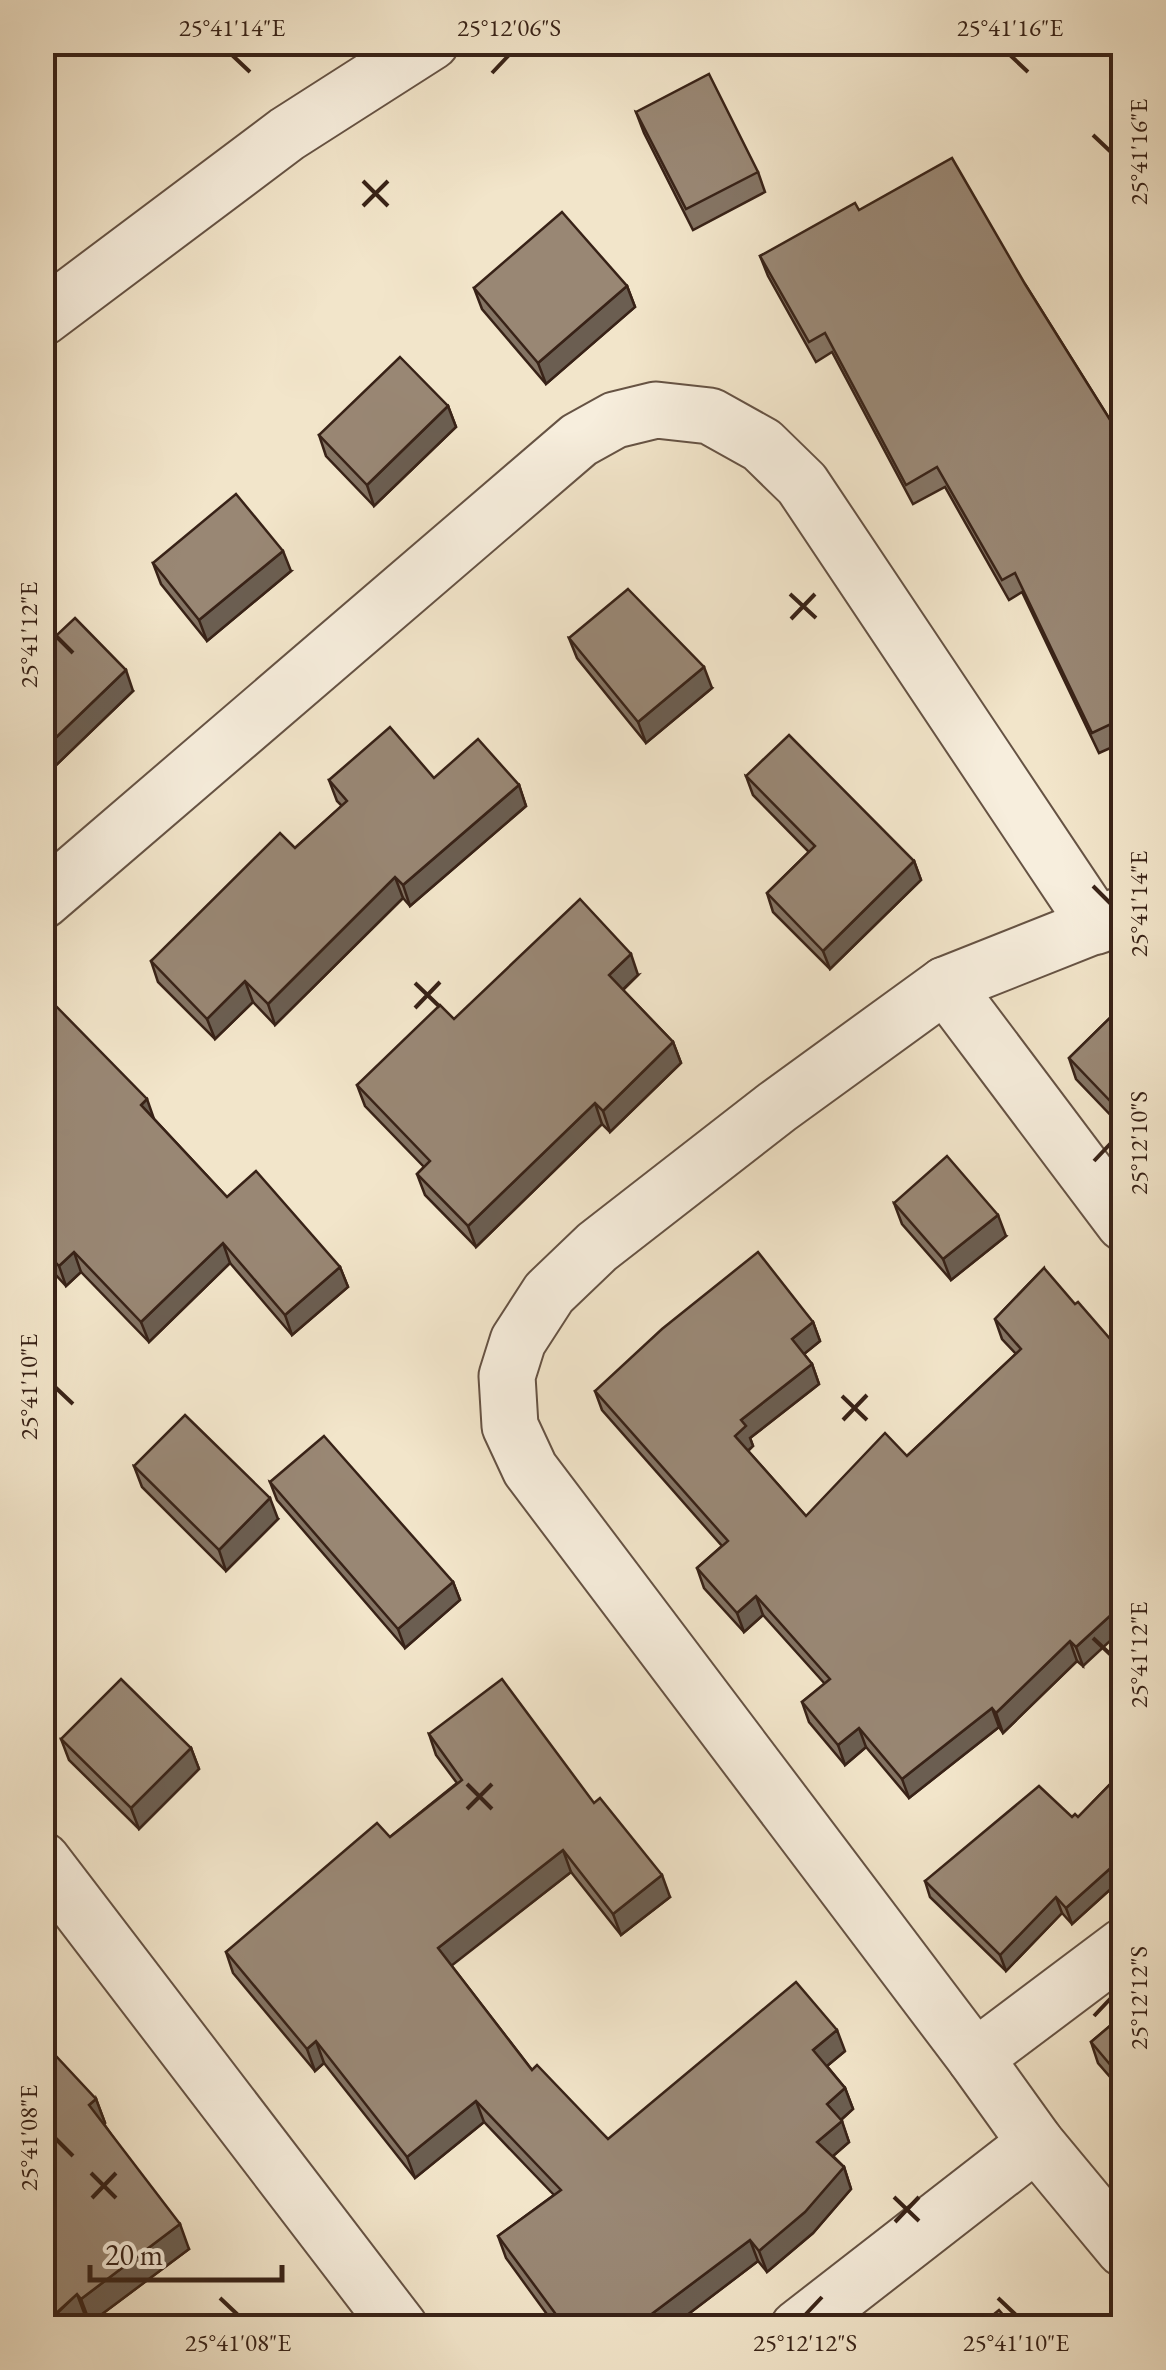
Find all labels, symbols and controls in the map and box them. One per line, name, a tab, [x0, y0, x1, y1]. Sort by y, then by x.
text: 25°41'14"E	[179, 11, 285, 43]
text: 25°12'06"S	[457, 11, 561, 43]
text: 25°41'16"E	[957, 11, 1063, 43]
text: 25°41'16"E	[1122, 99, 1154, 205]
text: 25°41'12"E	[12, 582, 44, 688]
text: 25°41'14"E	[1122, 851, 1154, 957]
text: 25°12'10"S	[1122, 1091, 1154, 1195]
text: 25°41'10"E	[12, 1334, 44, 1440]
text: 25°41'12"E	[1122, 1602, 1154, 1708]
text: 25°12'12"S	[1122, 1946, 1154, 2050]
text: 25°41'08"E	[12, 2085, 44, 2191]
scale bar	[90, 2220, 282, 2282]
text: 20 m	[105, 2235, 163, 2274]
text: 25°41'08"E	[185, 2326, 291, 2358]
text: 25°12'12"S	[753, 2326, 857, 2358]
text: 25°41'10"E	[963, 2326, 1069, 2358]

